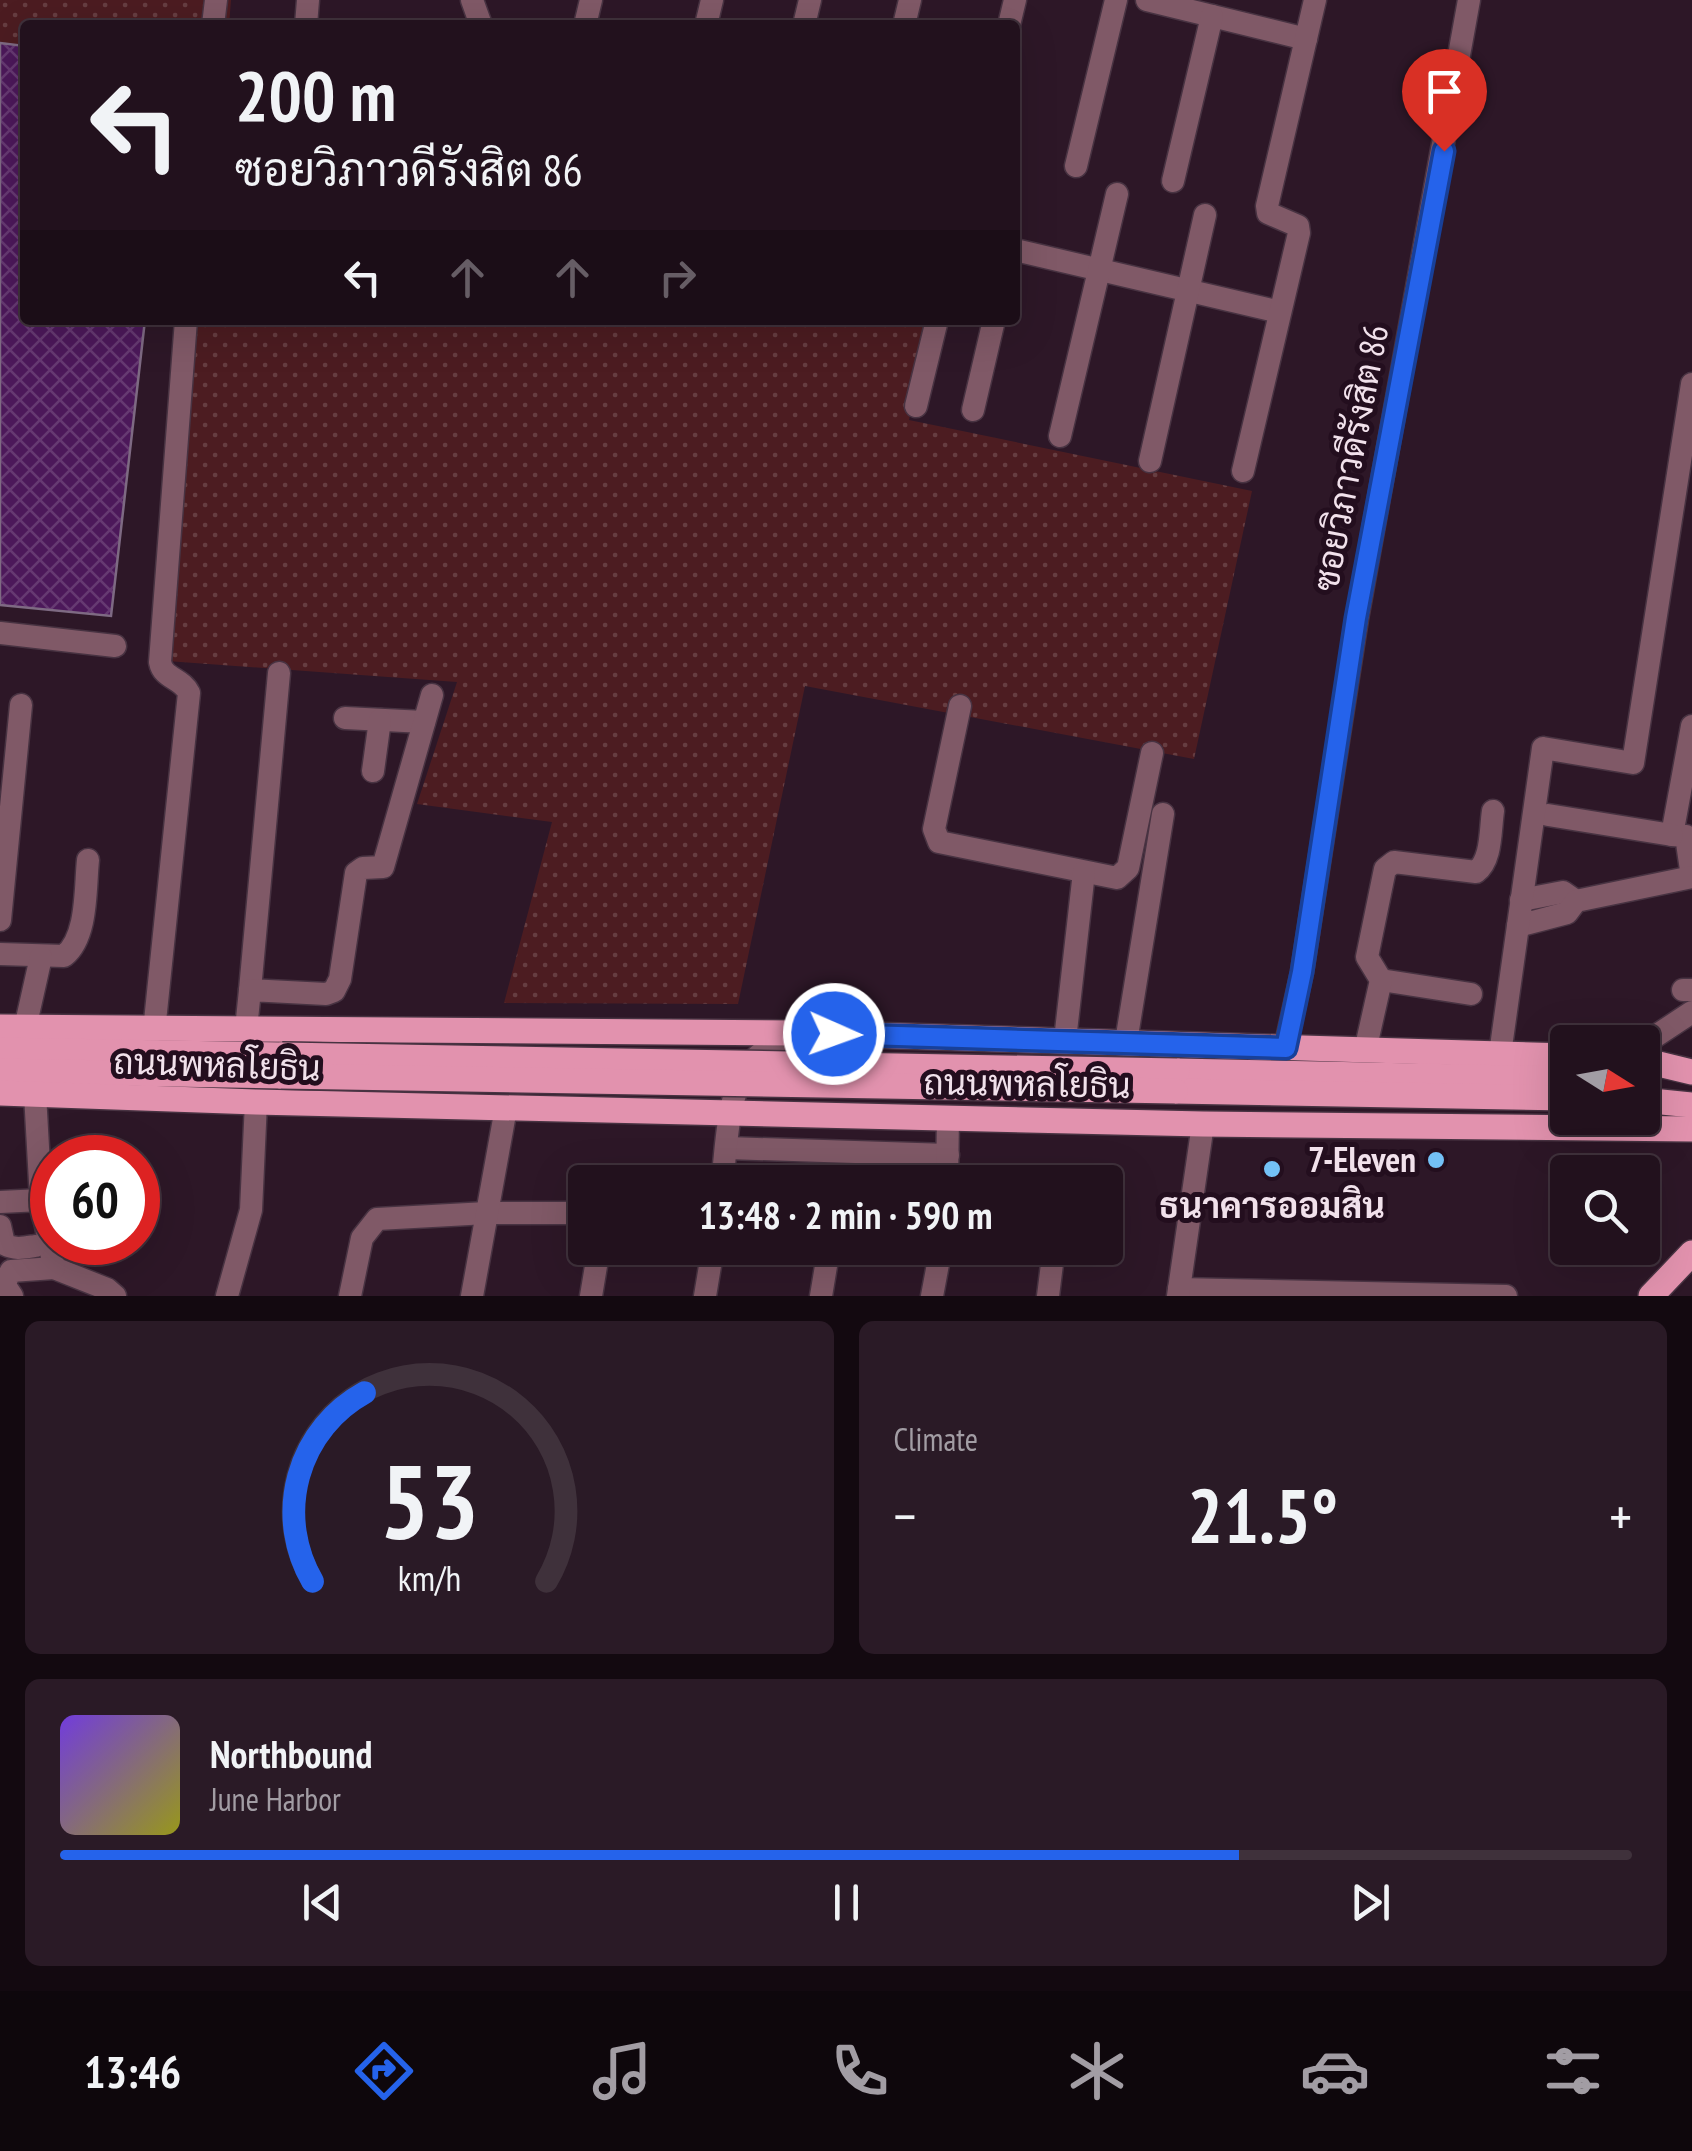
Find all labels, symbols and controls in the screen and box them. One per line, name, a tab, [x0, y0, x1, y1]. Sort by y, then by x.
pin	[1402, 49, 1487, 152]
text: 200 m	[235, 50, 396, 140]
icon: left	[70, 60, 200, 190]
icon: arrive	[1417, 64, 1472, 119]
text: ซอยวิภาวดีรังสิต 86	[235, 140, 583, 198]
icon: left	[335, 250, 390, 305]
icon: ahead	[440, 250, 495, 305]
icon: ahead	[545, 250, 600, 305]
icon: right	[650, 250, 705, 305]
street label: ซอยวิภาวดีรังสิต 86	[1302, 321, 1398, 595]
position arrow	[782, 982, 886, 1086]
north arrow	[1550, 1025, 1660, 1135]
map controls	[1550, 1025, 1660, 1265]
street label: ถนนพหลโยธิน	[113, 1037, 321, 1091]
street label: ถนนพหลโยธิน	[923, 1058, 1131, 1108]
speed limit sign: 60	[30, 1135, 160, 1265]
place label: 7-Eleven	[1308, 1136, 1416, 1182]
marker: 7-Eleven	[1425, 1149, 1447, 1171]
button: search	[1550, 1155, 1660, 1265]
marker: ธนาคารออมสิน	[1261, 1158, 1283, 1180]
place label: ธนาคารออมสิน	[1159, 1182, 1385, 1228]
text: 13:48 · 2 min · 590 m	[699, 1190, 992, 1239]
text: Climate	[894, 1418, 978, 1460]
text: 53	[380, 1433, 479, 1568]
text: 21.5°	[1187, 1467, 1338, 1564]
text: −	[894, 1480, 916, 1551]
text: +	[1609, 1480, 1632, 1551]
text: km/h	[398, 1555, 461, 1601]
text: Northbound	[210, 1729, 372, 1778]
text: June Harbor	[210, 1778, 341, 1820]
icon: previous	[295, 1875, 350, 1930]
icon: pause	[819, 1875, 874, 1930]
icon: next	[1343, 1875, 1398, 1930]
icon: directions	[349, 2036, 419, 2106]
icon: music	[587, 2036, 657, 2106]
icon: phone	[825, 2036, 895, 2106]
icon: climate	[1062, 2036, 1132, 2106]
icon: car	[1300, 2036, 1370, 2106]
icon: filters	[1538, 2036, 1608, 2106]
text: 13:46	[84, 2042, 181, 2100]

